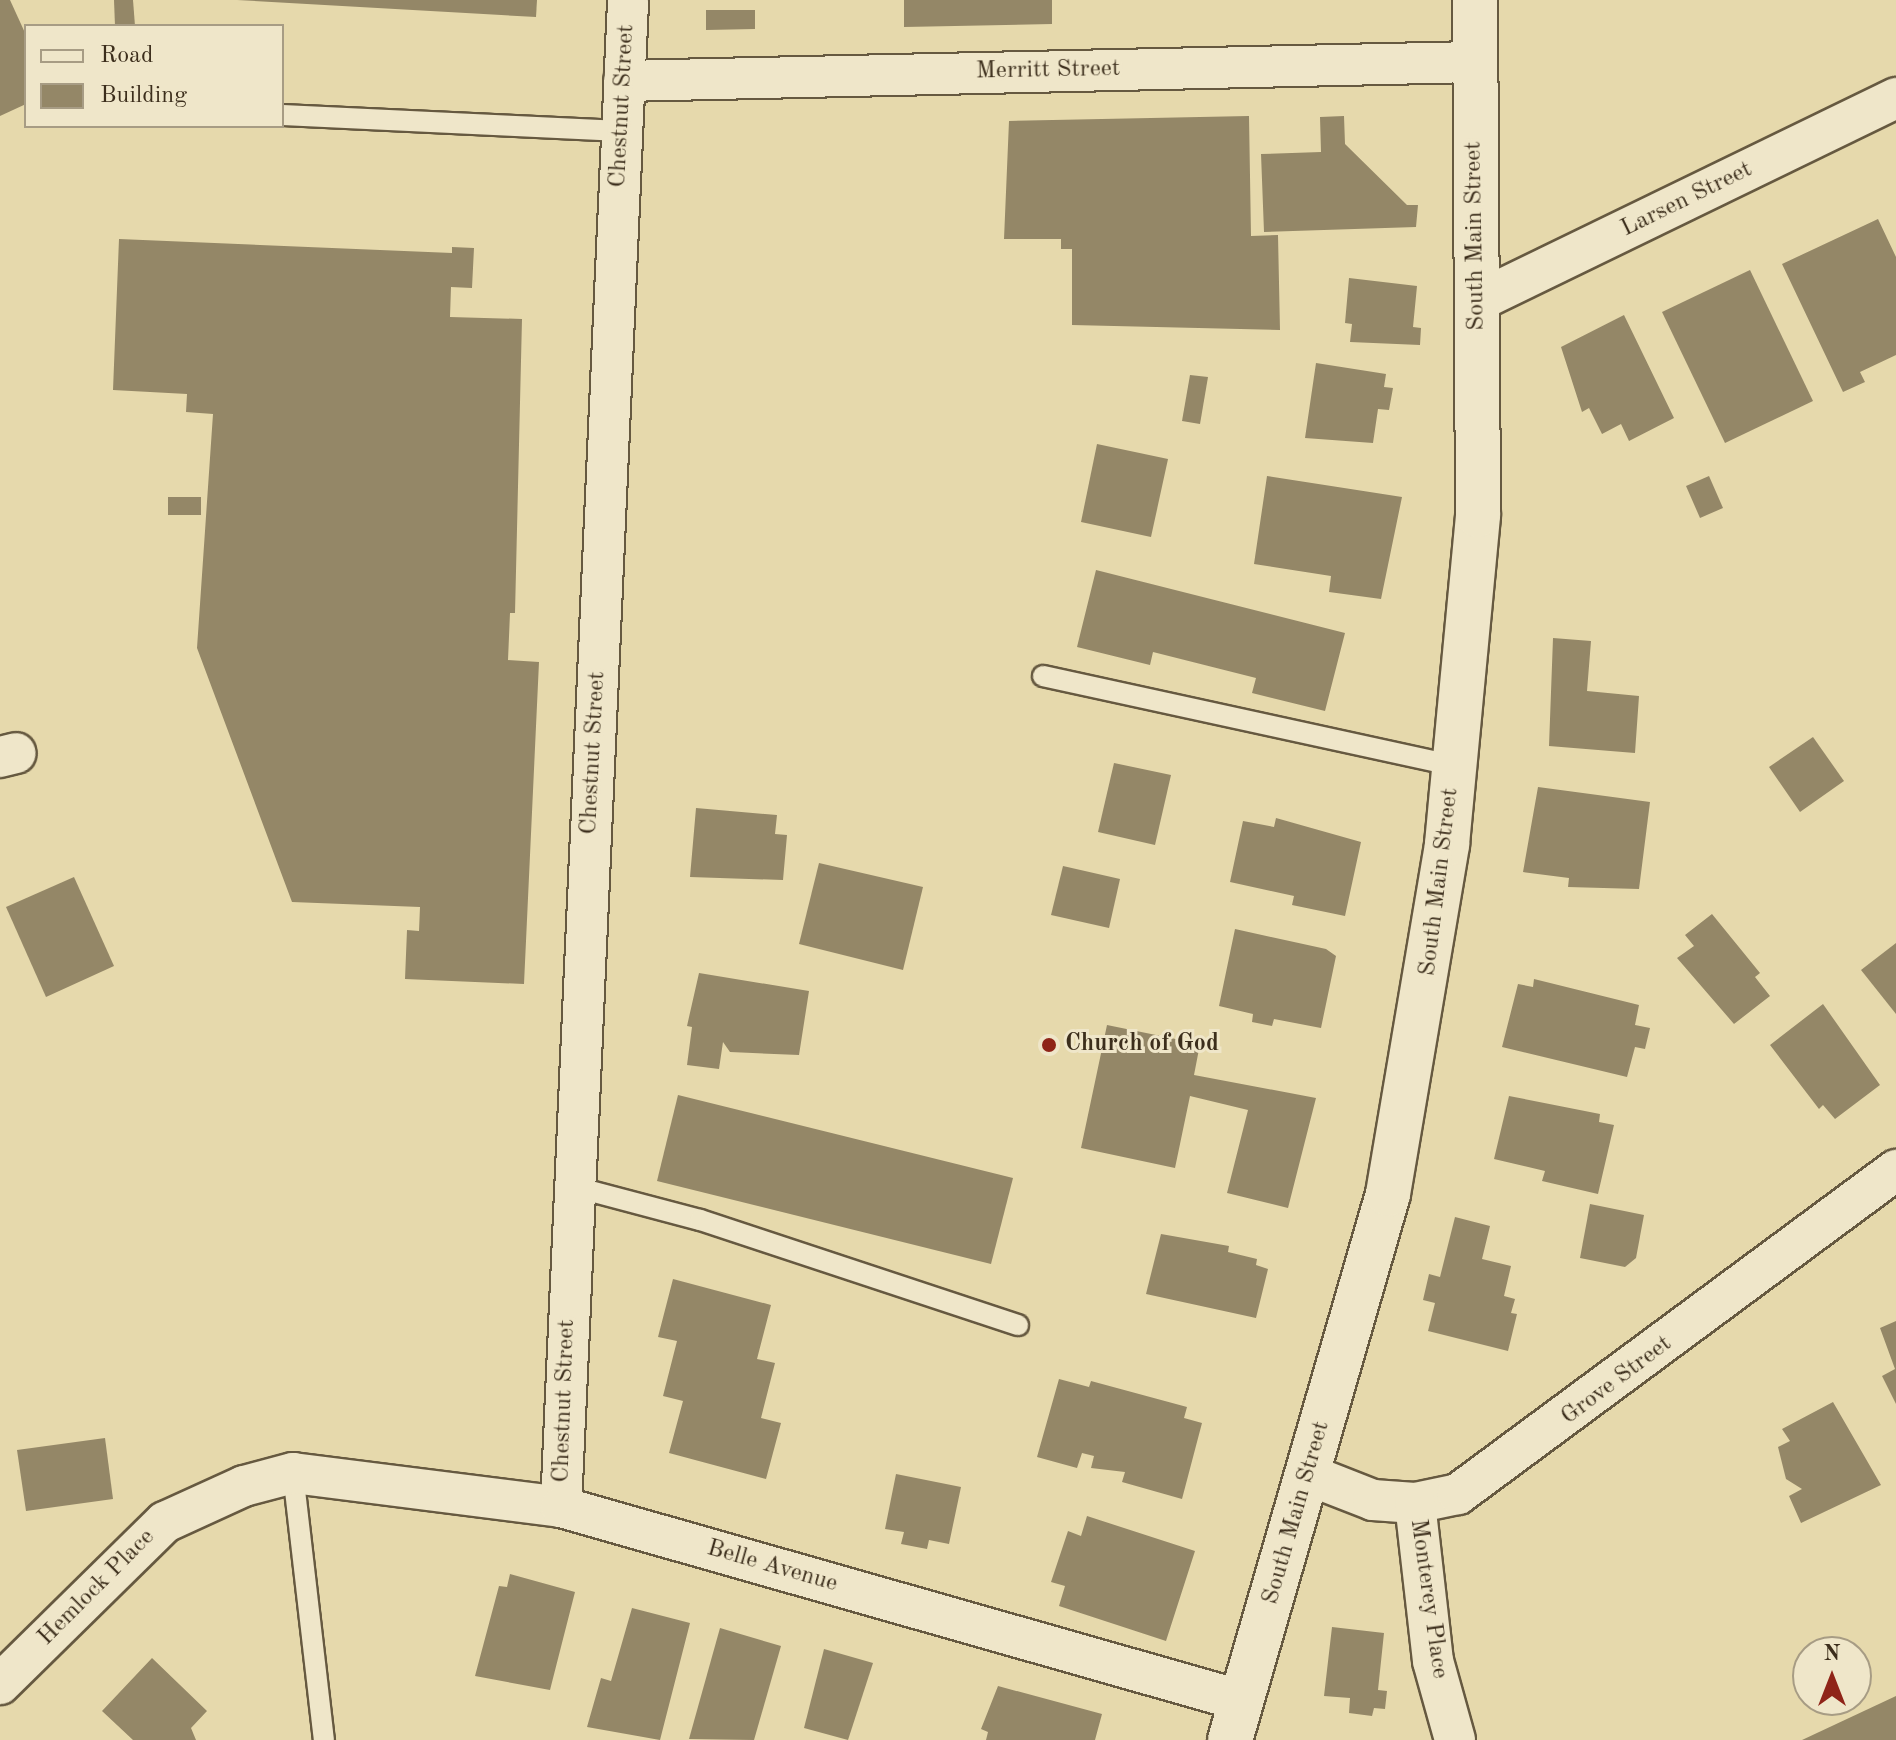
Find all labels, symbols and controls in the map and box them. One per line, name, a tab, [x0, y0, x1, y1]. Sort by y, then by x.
legend	[24, 24, 284, 128]
street label: Chestnut Street	[604, 24, 642, 188]
text: Road	[100, 44, 153, 68]
street label: Merritt Street	[976, 55, 1120, 87]
text: Building	[100, 84, 187, 108]
street label: South Main Street	[1460, 141, 1492, 331]
street label: Larsen Street	[1617, 156, 1757, 244]
street label: Chestnut Street	[575, 671, 613, 835]
street label: South Main Street	[1414, 786, 1466, 978]
place label: Church of God	[1065, 1031, 1219, 1059]
marker: Church of God	[1040, 1036, 1058, 1054]
street label: Chestnut Street	[548, 1319, 582, 1483]
street label: Grove Street	[1556, 1330, 1678, 1432]
street label: South Main Street	[1257, 1418, 1337, 1608]
street label: Monterey Place	[1403, 1517, 1453, 1681]
street label: Hemlock Place	[33, 1524, 161, 1652]
street label: Belle Avenue	[703, 1535, 841, 1599]
north arrow	[1792, 1636, 1872, 1716]
text: N	[1824, 1643, 1840, 1665]

